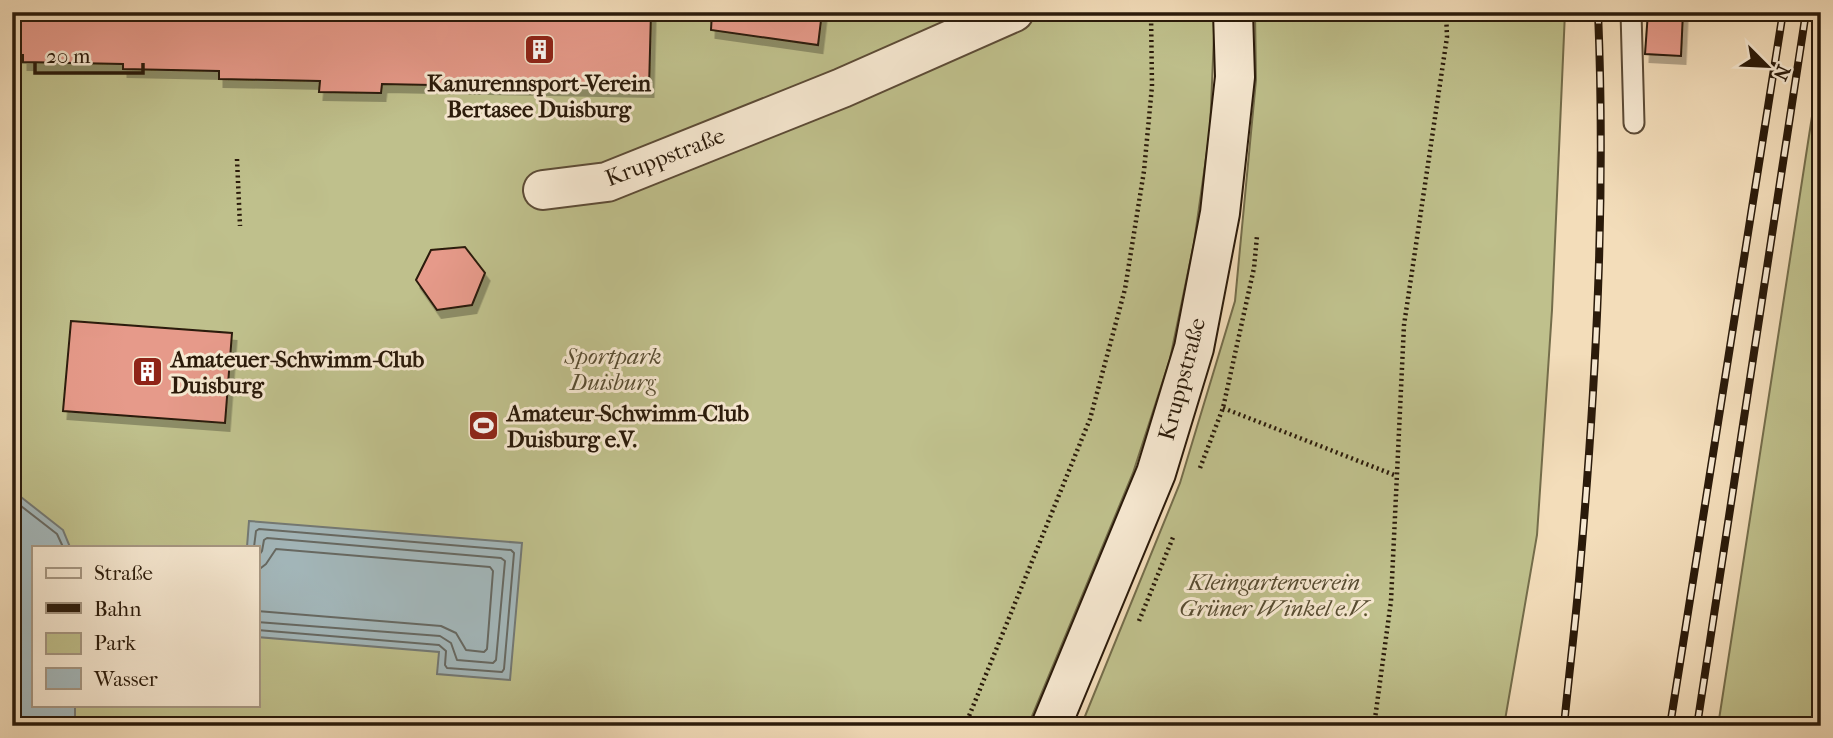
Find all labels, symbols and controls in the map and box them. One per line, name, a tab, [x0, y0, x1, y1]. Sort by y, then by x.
scale bar	[35, 32, 144, 76]
building icon: Kanurennsport-Verein Bertasee Duisburg	[522, 32, 556, 66]
north arrow	[1731, 32, 1801, 102]
text: 20 m	[46, 44, 91, 68]
text: N	[1768, 61, 1795, 84]
place label: Kanurennsport-Verein Bertasee Duisburg	[427, 70, 652, 123]
street label: Kruppstraße	[601, 122, 729, 192]
street label: Kruppstraße	[1153, 315, 1211, 443]
park label: Sportpark Duisburg	[563, 343, 662, 396]
place label: Amateuer-Schwimm-Club Duisburg	[169, 346, 424, 399]
building icon: Amateuer-Schwimm-Club Duisburg	[131, 355, 165, 389]
place label: Amateur-Schwimm-Club Duisburg e.V.	[505, 400, 749, 453]
sports icon: Amateur-Schwimm-Club Duisburg e.V.	[467, 409, 501, 443]
legend	[32, 546, 259, 706]
text: Straße	[94, 561, 153, 585]
park label: Kleingartenverein Grüner Winkel e.V.	[1179, 569, 1372, 622]
text: Bahn	[94, 597, 141, 621]
text: Park	[94, 631, 136, 655]
text: Wasser	[93, 667, 158, 691]

